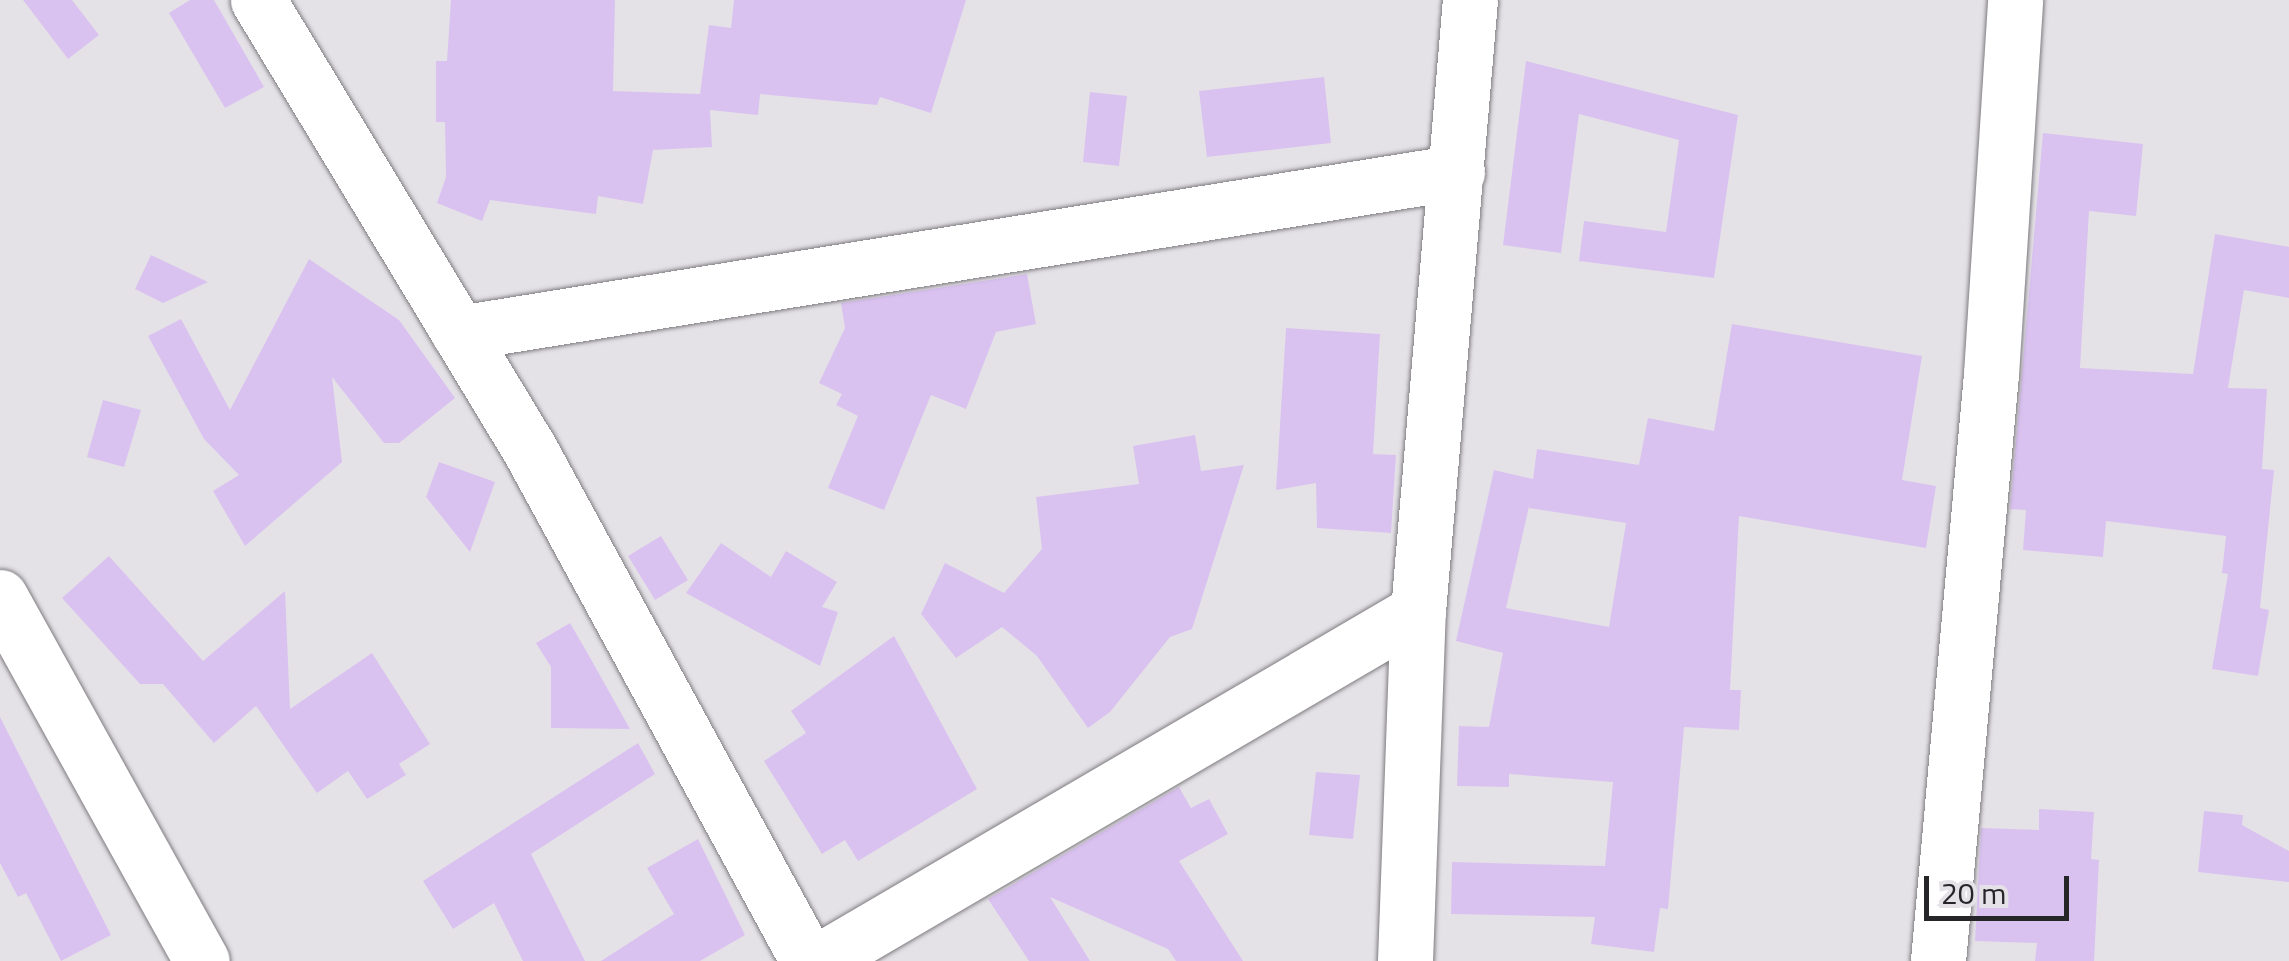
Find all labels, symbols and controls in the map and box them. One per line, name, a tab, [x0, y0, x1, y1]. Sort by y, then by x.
scale bar	[1929, 856, 2074, 918]
text: 20 m	[1941, 870, 2006, 916]

